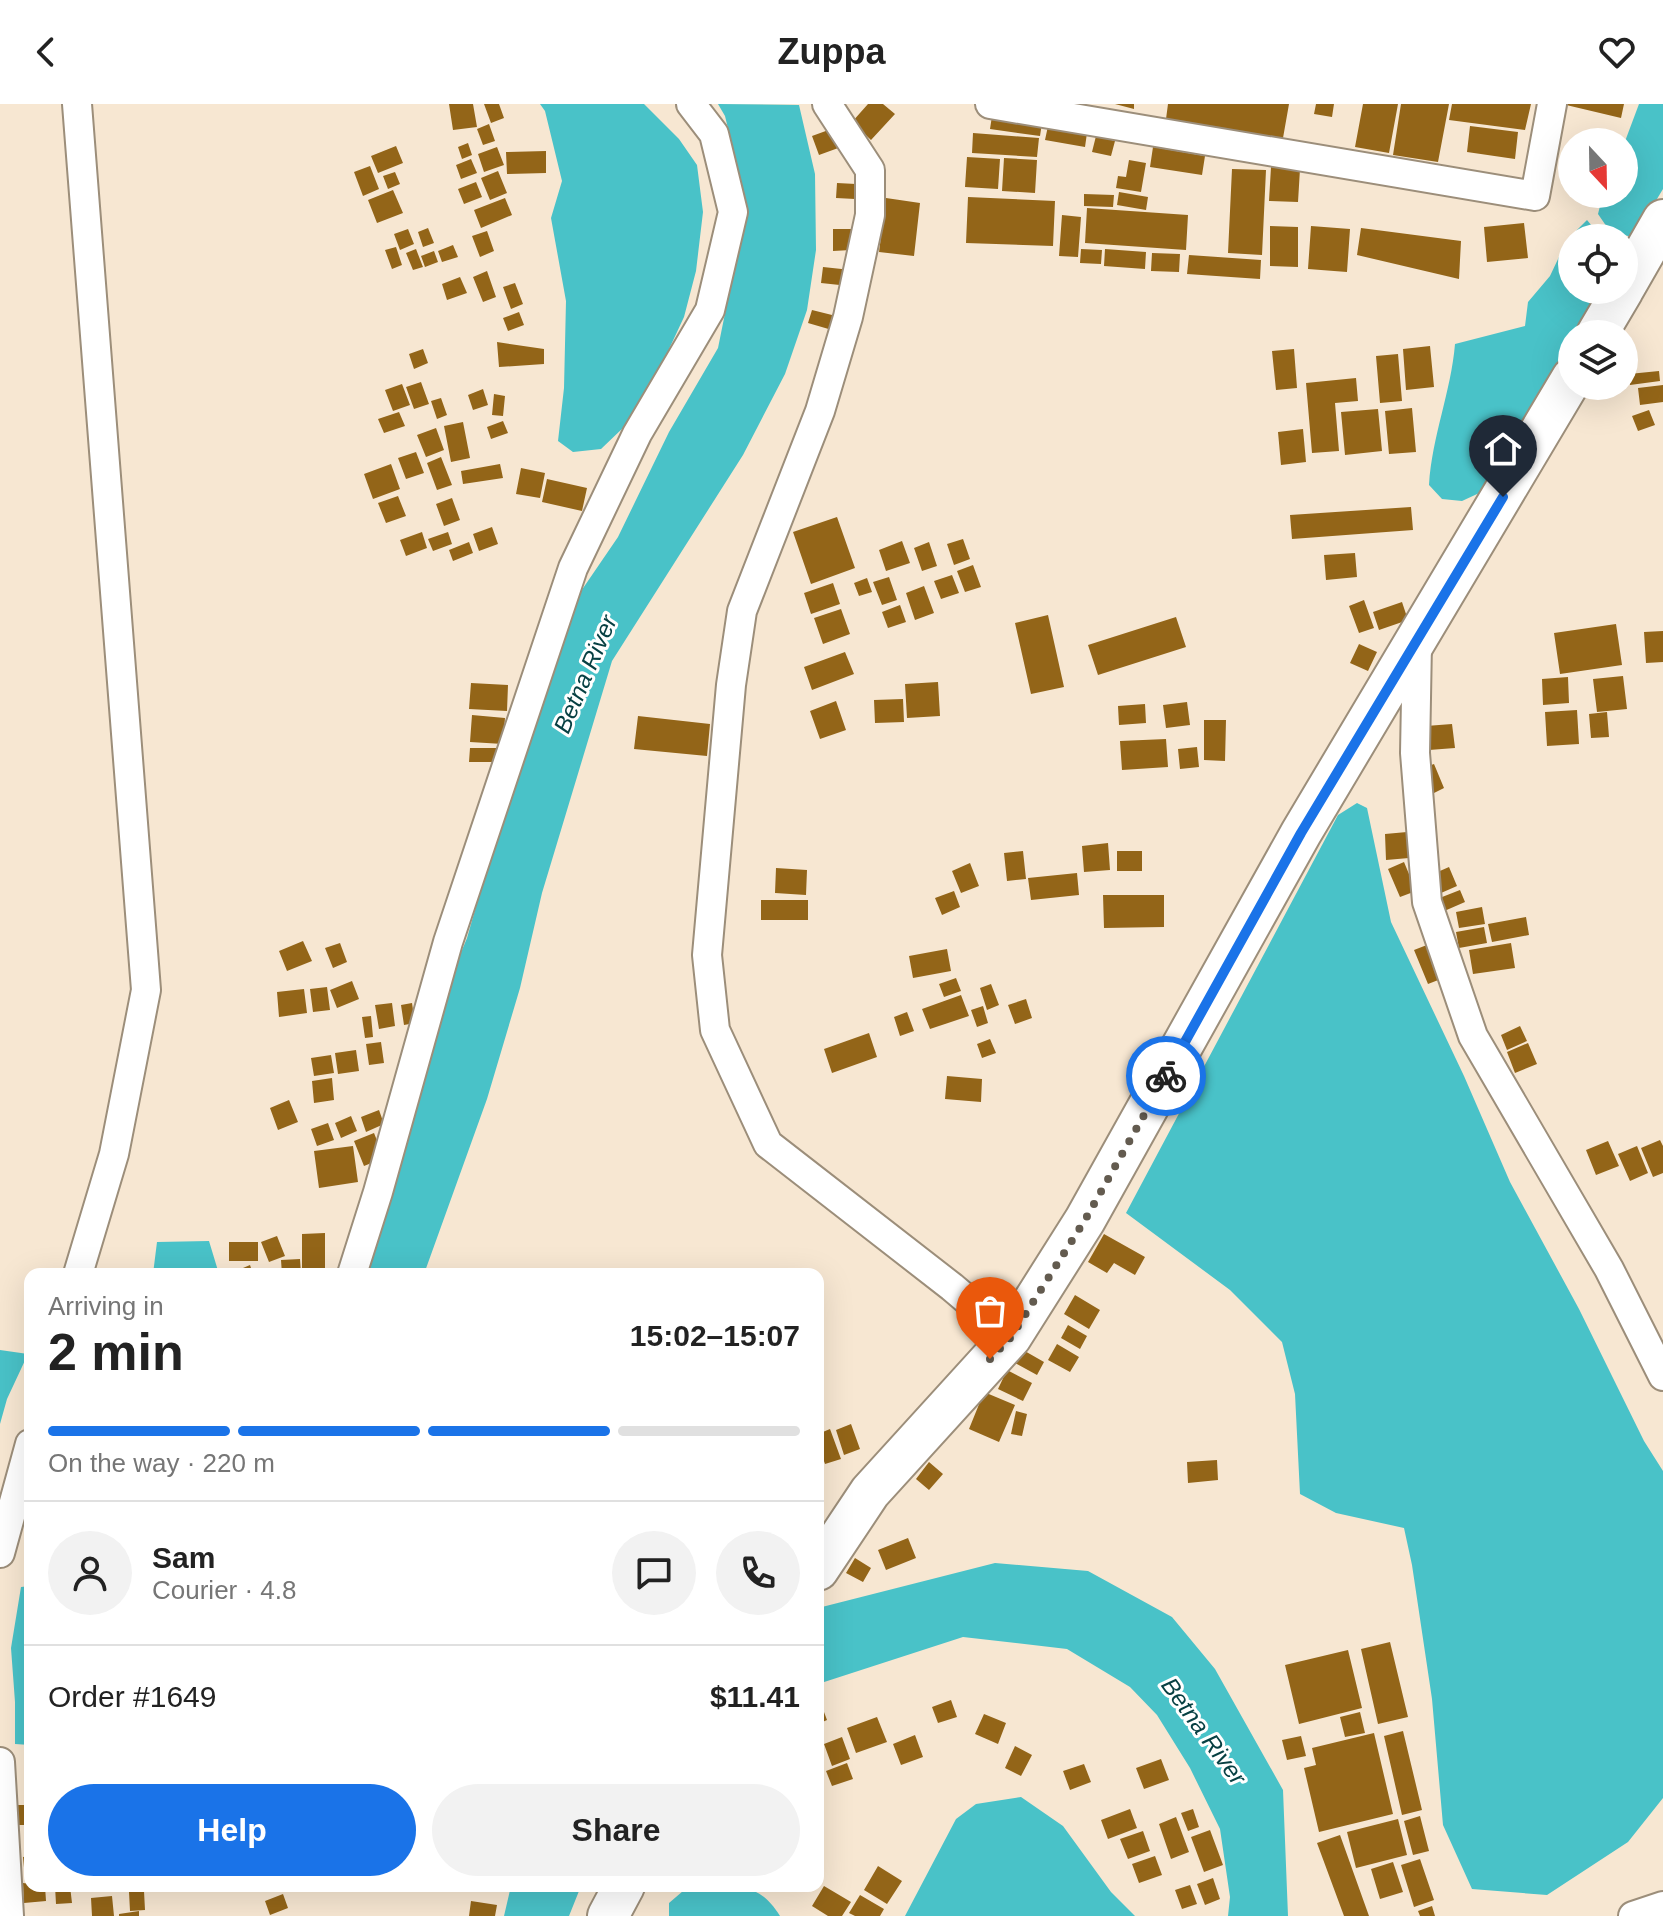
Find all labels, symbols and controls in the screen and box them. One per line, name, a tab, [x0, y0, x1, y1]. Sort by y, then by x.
icon: back	[24, 30, 68, 74]
icon: heart	[1595, 30, 1639, 74]
text: Zuppa	[778, 31, 885, 72]
north arrow	[1558, 128, 1638, 208]
map controls	[1558, 128, 1638, 400]
button: locate	[1558, 224, 1638, 304]
button: layers	[1558, 320, 1638, 400]
pin	[1469, 415, 1537, 497]
icon: home	[1481, 427, 1525, 471]
water label: Betna River	[548, 610, 622, 737]
courier	[1126, 1036, 1206, 1116]
icon: bike	[1144, 1054, 1188, 1098]
pin	[956, 1277, 1024, 1359]
icon: bag	[968, 1289, 1012, 1333]
text: Arriving in	[48, 1291, 164, 1321]
text: 15:02–15:07	[630, 1319, 800, 1352]
text: 2 min	[48, 1323, 184, 1381]
text: On the way · 220 m	[48, 1448, 275, 1478]
button: person	[48, 1531, 132, 1615]
button: chat	[612, 1531, 696, 1615]
button: phone	[716, 1531, 800, 1615]
text: Sam	[152, 1541, 215, 1574]
text: Courier · 4.8	[152, 1575, 297, 1605]
water label: Betna River	[1156, 1672, 1252, 1790]
text: Order #1649	[48, 1680, 216, 1713]
text: $11.41	[710, 1680, 800, 1713]
button: Help	[48, 1784, 416, 1876]
button: Share	[432, 1784, 800, 1876]

